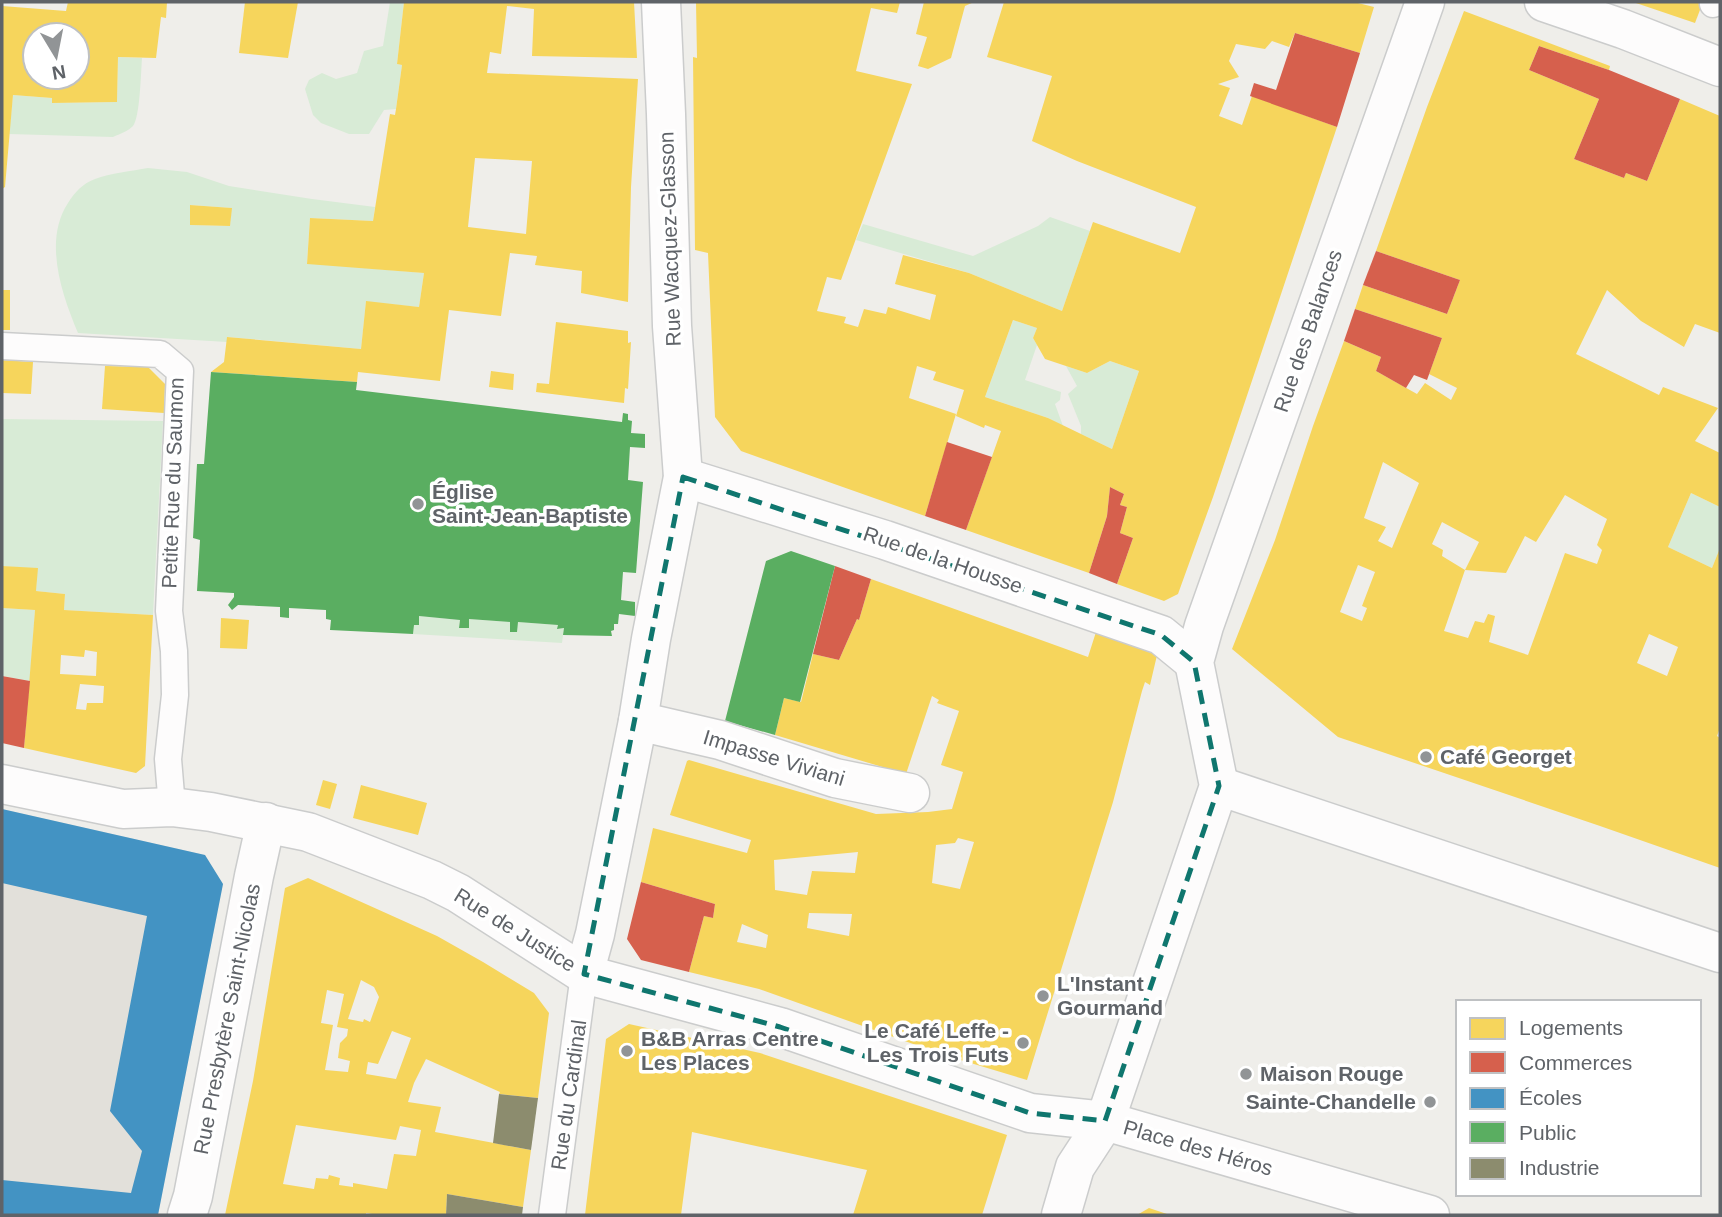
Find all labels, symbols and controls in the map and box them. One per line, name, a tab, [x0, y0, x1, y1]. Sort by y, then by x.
north arrow	[21, 21, 91, 91]
text: N	[50, 61, 67, 84]
street label: Rue Wacquez-Glasson	[654, 131, 685, 347]
street label: Rue des Balances	[1269, 247, 1346, 415]
street label: Petite Rue du Saumon	[157, 377, 188, 589]
place label: Église Saint-Jean-Baptiste	[432, 480, 628, 527]
marker: Église Saint-Jean-Baptiste	[410, 496, 426, 512]
street label: Rue de la Housse	[860, 521, 1026, 598]
street label: Impasse Viviani	[701, 725, 848, 790]
place label: Café Georget	[1440, 745, 1572, 768]
marker: Café Georget	[1418, 749, 1434, 765]
street label: Rue Presbytère Saint-Nicolas	[189, 882, 264, 1156]
street label: Rue de Justice	[450, 883, 580, 976]
place label: L'Instant Gourmand	[1057, 972, 1163, 1019]
marker: L'Instant Gourmand	[1035, 988, 1051, 1004]
legend	[1456, 1000, 1701, 1196]
text: Logements	[1519, 1016, 1623, 1039]
street label: Rue du Cardinal	[547, 1018, 590, 1172]
place label: Le Café Leffe - Les Trois Futs	[864, 1019, 1009, 1066]
place label: B&B Arras Centre Les Places	[641, 1027, 819, 1074]
marker: Le Café Leffe - Les Trois Futs	[1015, 1035, 1031, 1051]
marker: B&B Arras Centre Les Places	[619, 1043, 635, 1059]
text: Commerces	[1519, 1051, 1632, 1074]
place label: Maison Rouge	[1260, 1062, 1404, 1085]
marker: Maison Rouge	[1238, 1066, 1254, 1082]
text: Écoles	[1519, 1086, 1582, 1109]
place label: Sainte-Chandelle	[1246, 1090, 1416, 1113]
marker: Sainte-Chandelle	[1422, 1094, 1438, 1110]
street label: Place des Héros	[1121, 1115, 1275, 1180]
text: Public	[1519, 1121, 1576, 1144]
text: Industrie	[1519, 1156, 1600, 1179]

